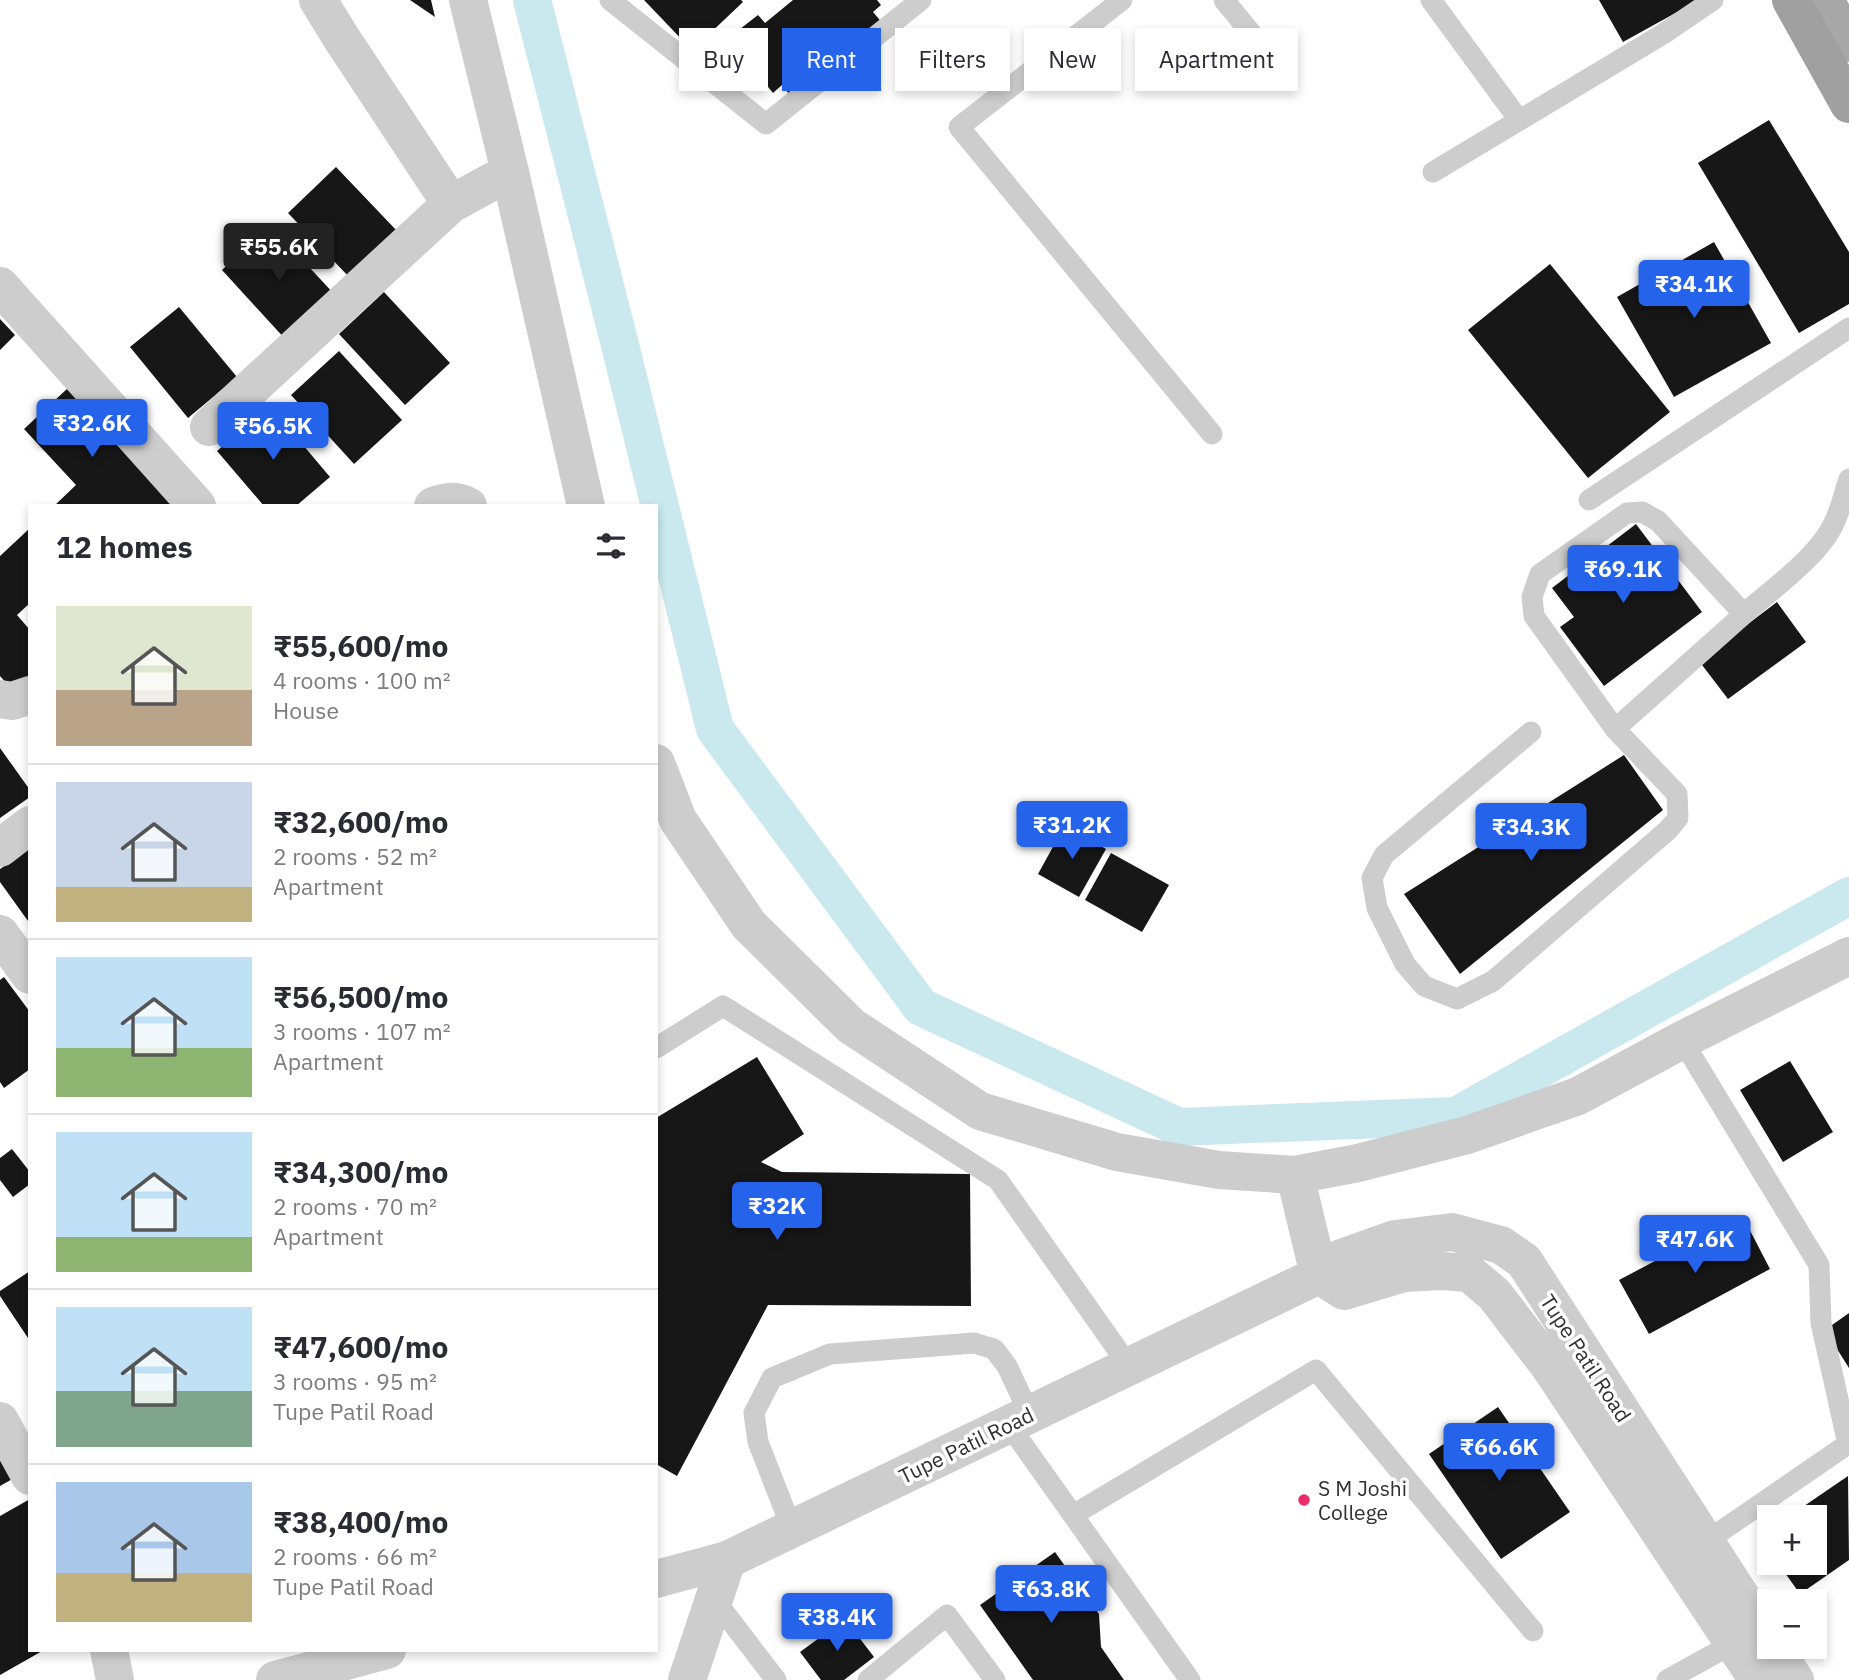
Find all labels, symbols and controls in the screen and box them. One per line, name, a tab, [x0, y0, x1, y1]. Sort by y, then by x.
chip: Buy	[679, 28, 768, 91]
chip: Rent	[782, 28, 881, 91]
chip: Filters	[895, 28, 1010, 91]
chip: New	[1024, 28, 1121, 91]
chip: Apartment	[1135, 28, 1298, 91]
pin: ₹55.6K	[222, 224, 336, 283]
text: ₹55.6K	[239, 231, 319, 261]
pin: ₹34.1K	[1637, 260, 1751, 320]
text: ₹34.1K	[1654, 268, 1734, 298]
pin: ₹32.6K	[35, 400, 149, 459]
pin: ₹56.5K	[216, 402, 330, 462]
text: ₹32.6K	[52, 407, 132, 437]
text: ₹56.5K	[233, 410, 313, 440]
text: 12 homes	[56, 527, 193, 566]
icon: filters	[592, 527, 630, 565]
pin: ₹69.1K	[1566, 546, 1680, 605]
text: ₹69.1K	[1583, 553, 1663, 583]
text: ₹55,600/mo	[273, 626, 448, 665]
icon: home	[112, 634, 196, 718]
text: 4 rooms · 100 m²	[273, 665, 451, 695]
text: House	[273, 695, 339, 725]
text: ₹32,600/mo	[273, 802, 448, 841]
pin: ₹31.2K	[1015, 802, 1129, 861]
pin: ₹34.3K	[1474, 804, 1588, 863]
text: ₹31.2K	[1032, 809, 1112, 839]
icon: home	[112, 810, 196, 894]
text: ₹34.3K	[1491, 811, 1571, 841]
text: 2 rooms · 52 m²	[273, 841, 437, 871]
text: Apartment	[273, 871, 384, 901]
text: ₹56,500/mo	[273, 977, 448, 1016]
icon: home	[112, 985, 196, 1069]
text: 3 rooms · 107 m²	[273, 1016, 451, 1046]
text: Apartment	[273, 1046, 384, 1076]
text: ₹34,300/mo	[273, 1152, 448, 1191]
icon: home	[112, 1160, 196, 1244]
pin: ₹32K	[736, 1182, 818, 1242]
text: ₹32K	[748, 1190, 806, 1220]
text: 2 rooms · 70 m²	[273, 1191, 437, 1221]
pin: ₹47.6K	[1638, 1216, 1752, 1275]
text: Apartment	[273, 1221, 384, 1251]
text: ₹47.6K	[1655, 1223, 1735, 1253]
street label: Tupe Patil Road	[1534, 1289, 1638, 1427]
text: ₹47,600/mo	[273, 1327, 448, 1366]
icon: home	[112, 1335, 196, 1419]
text: 3 rooms · 95 m²	[273, 1366, 437, 1396]
text: Tupe Patil Road	[273, 1396, 434, 1426]
street label: Tupe Patil Road	[894, 1400, 1038, 1490]
pin: ₹66.6K	[1442, 1424, 1556, 1483]
text: ₹66.6K	[1459, 1431, 1539, 1461]
place label: S M Joshi College	[1318, 1474, 1407, 1526]
marker: S M Joshi College	[1296, 1492, 1312, 1508]
text: ₹38,400/mo	[273, 1502, 448, 1541]
map controls	[1757, 1505, 1827, 1659]
button: +	[1757, 1505, 1827, 1575]
icon: home	[112, 1510, 196, 1594]
text: 2 rooms · 66 m²	[273, 1541, 437, 1571]
pin: ₹63.8K	[994, 1566, 1108, 1625]
text: Tupe Patil Road	[273, 1571, 434, 1601]
text: ₹63.8K	[1011, 1573, 1091, 1603]
button: −	[1757, 1589, 1827, 1659]
pin: ₹38.4K	[780, 1594, 894, 1653]
text: ₹38.4K	[797, 1601, 877, 1631]

